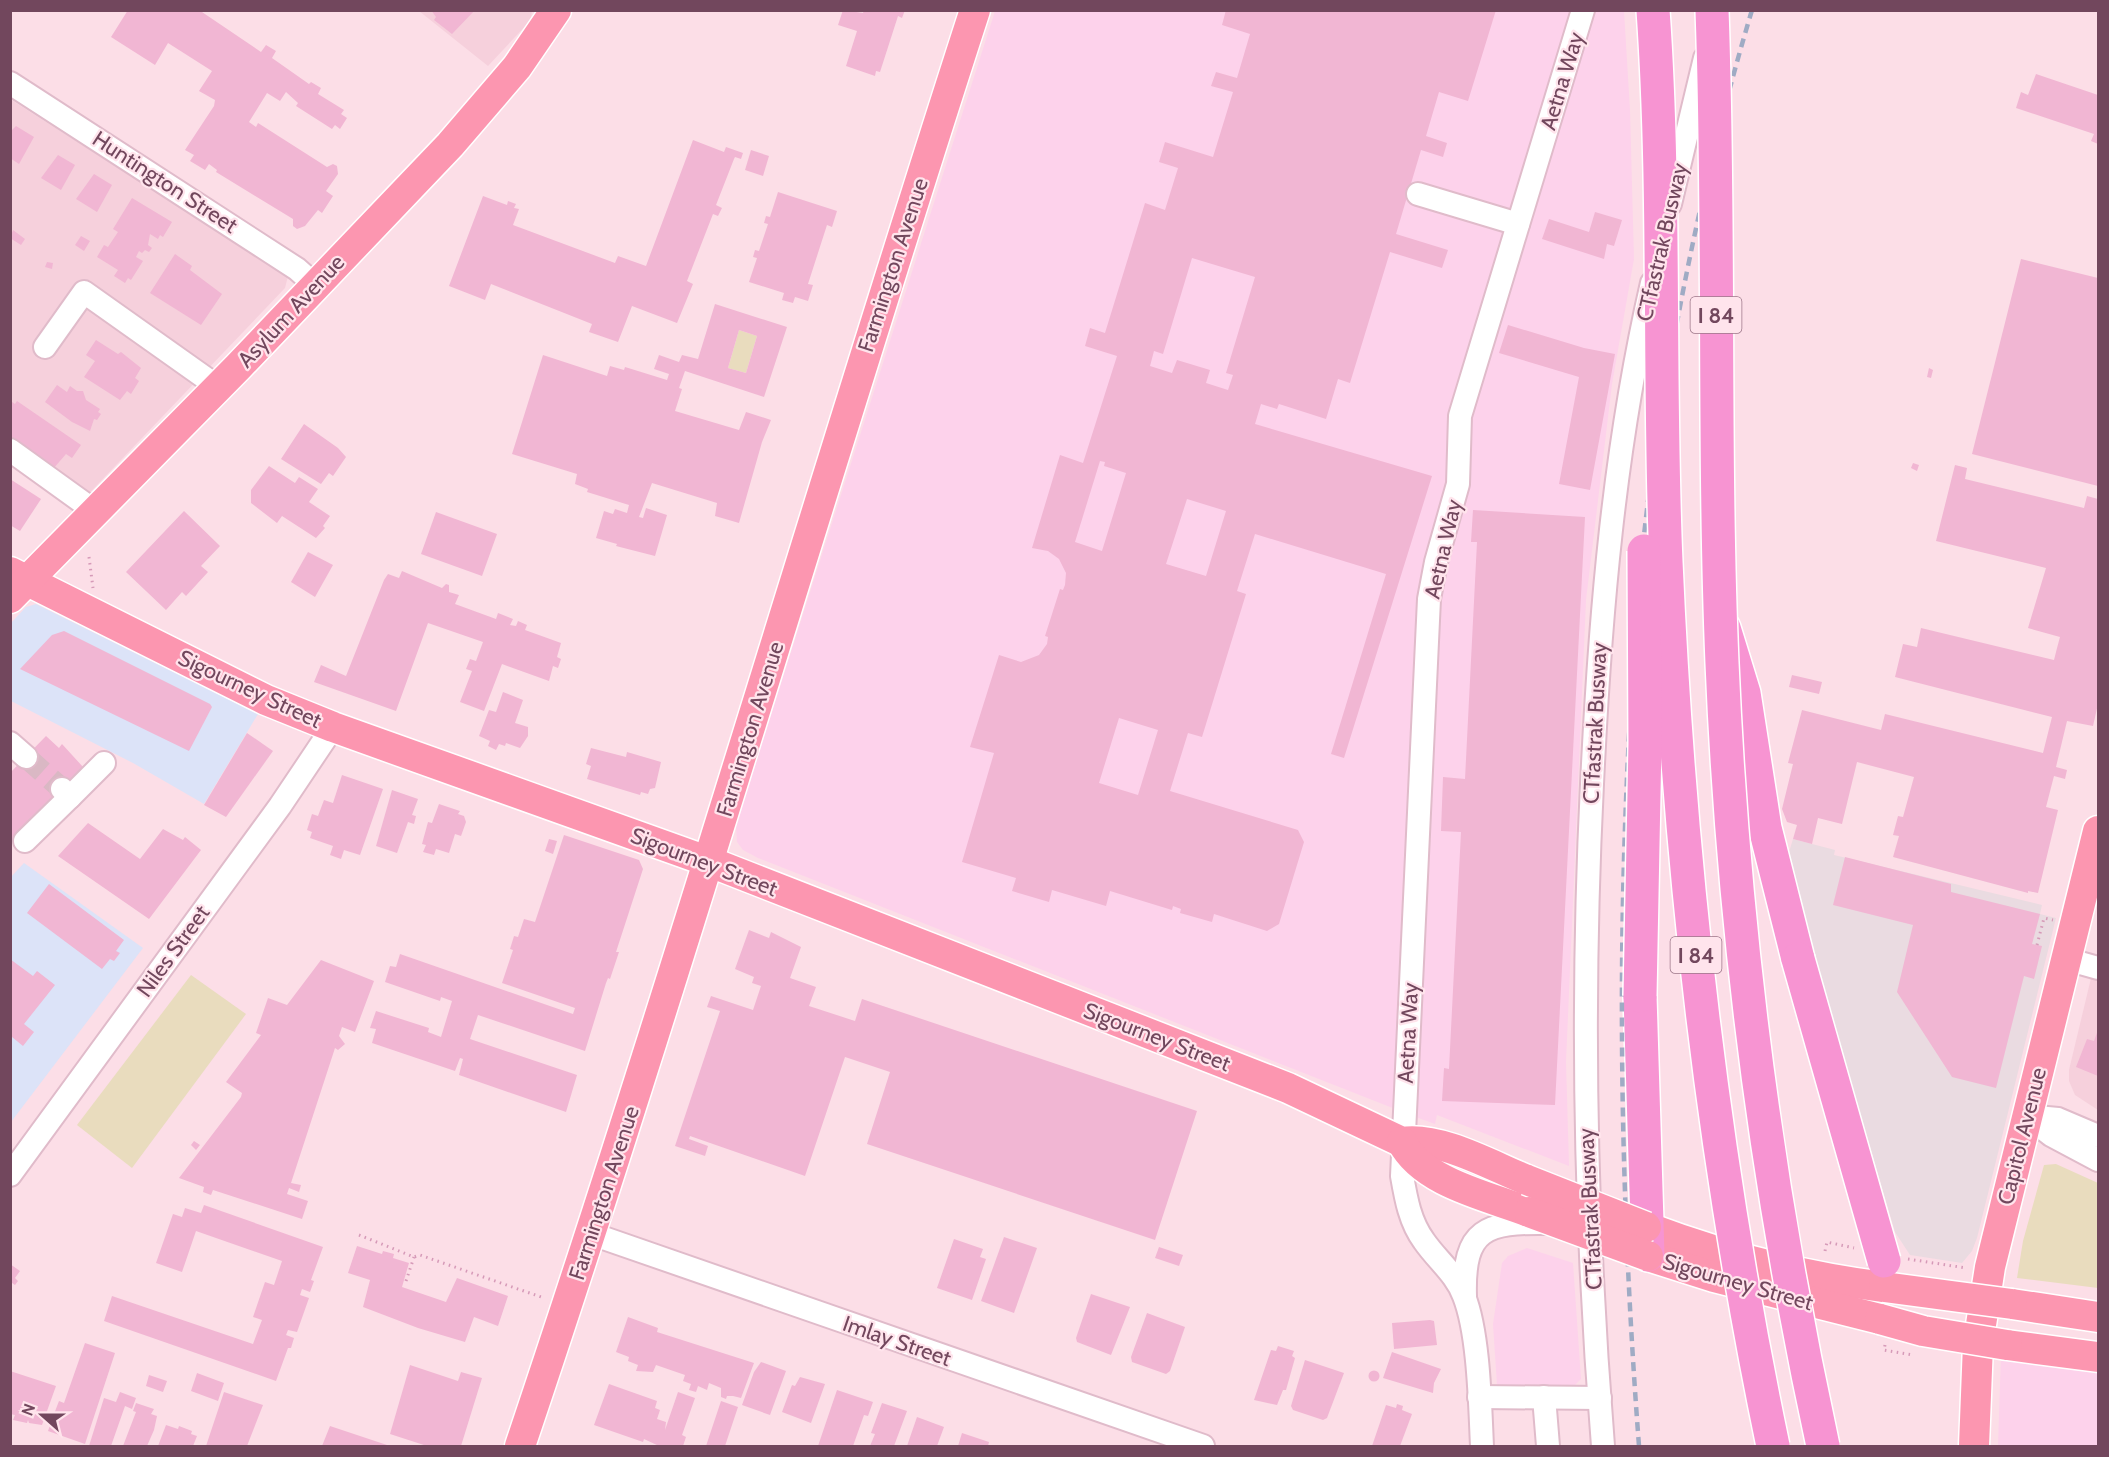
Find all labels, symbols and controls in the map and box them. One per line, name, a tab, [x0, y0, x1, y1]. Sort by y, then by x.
street label: Aetna Way	[1534, 29, 1590, 133]
street label: Huntington Street	[87, 125, 243, 239]
street label: CTfastrak Busway	[1631, 160, 1693, 324]
street label: Farmington Avenue	[852, 175, 934, 355]
street label: Asylum Avenue	[232, 249, 350, 373]
road number: I 84	[1690, 297, 1742, 333]
street label: Aetna Way	[1418, 497, 1468, 601]
street label: Farmington Avenue	[711, 638, 789, 820]
street label: CTfastrak Busway	[1577, 641, 1613, 805]
street label: Sigourney Street	[174, 644, 326, 734]
street label: Sigourney Street	[627, 822, 782, 903]
street label: Niles Street	[131, 899, 216, 1002]
road number: I 84	[1670, 937, 1722, 973]
street label: Aetna Way	[1392, 982, 1424, 1084]
street label: Sigourney Street	[1080, 997, 1235, 1078]
street label: Capitol Avenue	[1992, 1065, 2052, 1207]
street label: Farmington Avenue	[563, 1103, 645, 1283]
street label: CTfastrak Busway	[1572, 1127, 1608, 1291]
street label: Sigourney Street	[1660, 1248, 1817, 1316]
street label: Imlay Street	[839, 1310, 955, 1372]
north arrow	[12, 1385, 72, 1445]
text: N	[18, 1401, 39, 1418]

